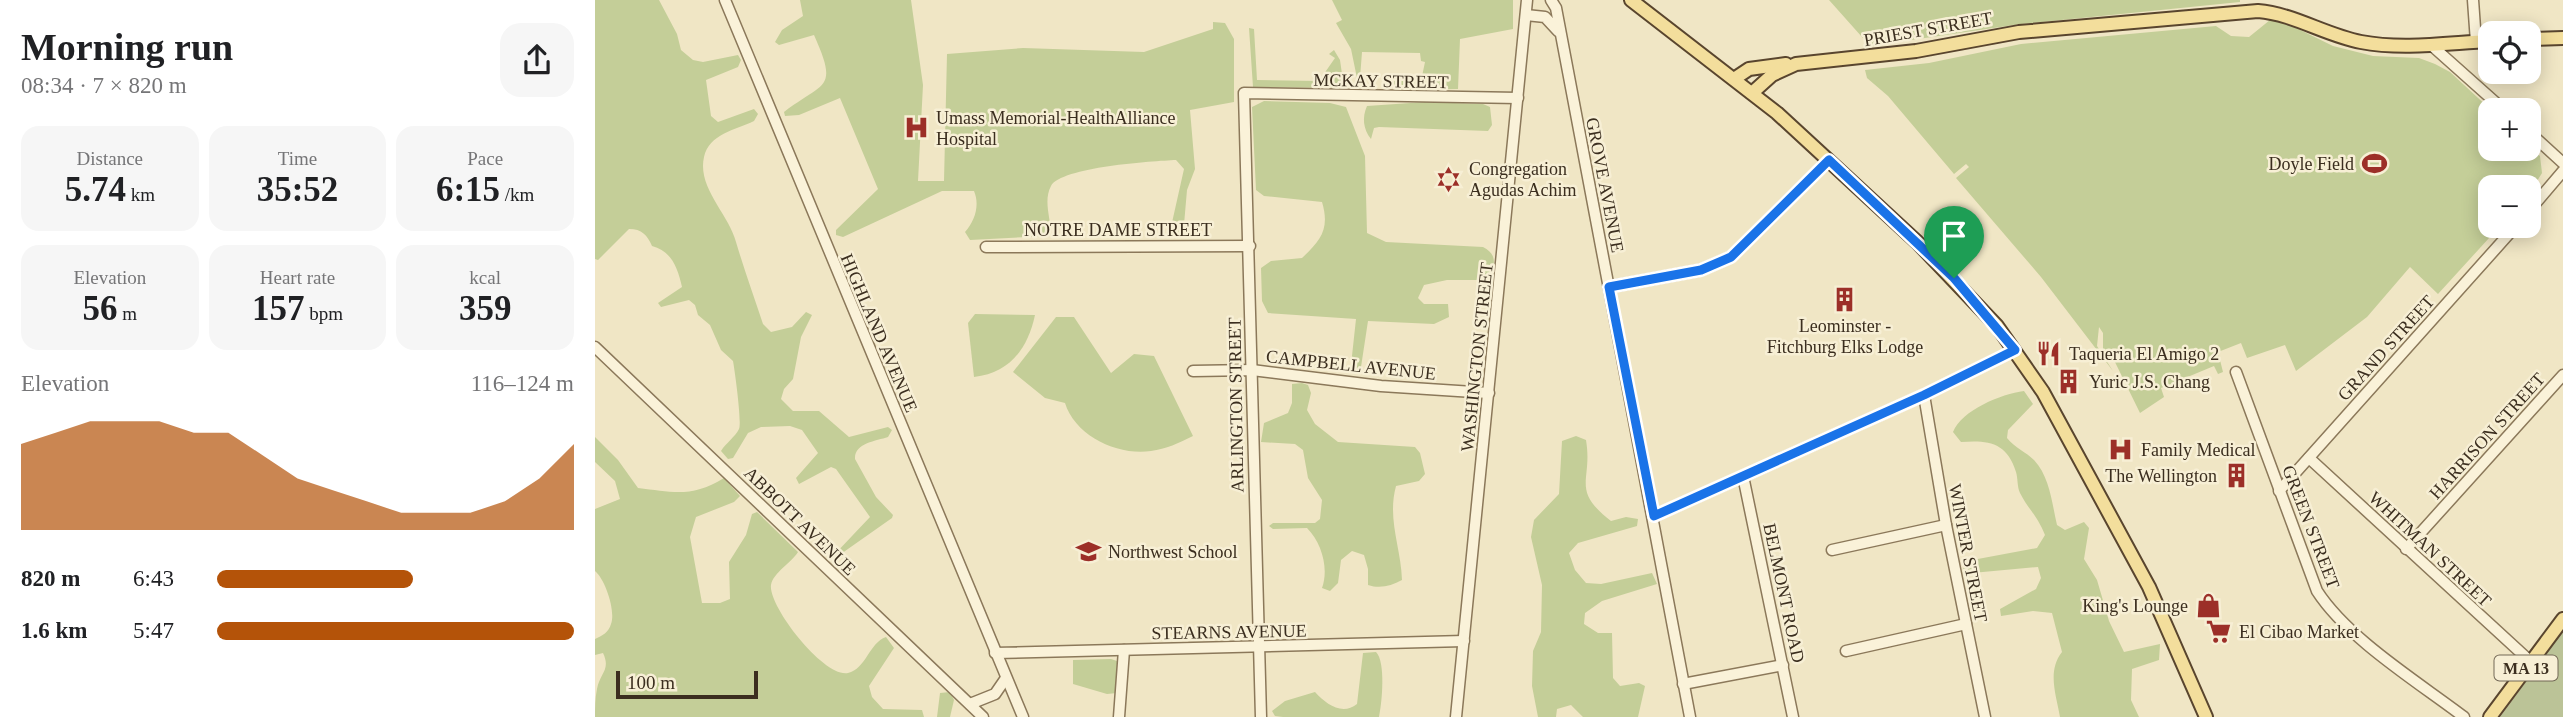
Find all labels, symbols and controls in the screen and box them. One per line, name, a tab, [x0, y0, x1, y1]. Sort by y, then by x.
street label: PRIEST STREET	[1862, 8, 1994, 50]
map controls	[2478, 21, 2541, 238]
button: locate	[2478, 21, 2541, 84]
button: share	[500, 23, 574, 97]
text: Morning run	[21, 26, 233, 68]
street label: MCKAY STREET	[1313, 70, 1449, 92]
text: 08:34 · 7 × 820 m	[21, 73, 187, 98]
button: +	[2478, 98, 2541, 161]
place label: Umass Memorial-HealthAlliance Hospital	[936, 108, 1175, 149]
hospital icon: Umass Memorial-HealthAlliance Hospital	[902, 114, 930, 142]
street label: GROVE AVENUE	[1582, 116, 1628, 254]
text: Distance	[77, 148, 143, 169]
text: Time	[278, 148, 317, 169]
text: Pace	[467, 148, 503, 169]
sports icon: Doyle Field	[2360, 150, 2388, 178]
place label: Doyle Field	[2269, 154, 2354, 174]
place label: Congregation Agudas Achim	[1469, 159, 1577, 200]
synagogue icon: Congregation Agudas Achim	[1435, 165, 1463, 193]
text: 5.74	[65, 170, 126, 209]
text: 35:52	[257, 170, 338, 209]
text: 6:15	[436, 170, 500, 209]
button: −	[2478, 175, 2541, 238]
text: km	[126, 184, 155, 205]
text: /km	[500, 184, 534, 205]
pin	[1924, 206, 1984, 278]
icon: arrive	[1935, 217, 1973, 255]
street label: NOTRE DAME STREET	[1024, 220, 1212, 240]
street label: HIGHLAND AVENUE	[837, 251, 921, 415]
street label: WASHINGTON STREET	[1457, 261, 1497, 453]
text: Elevation	[73, 267, 146, 288]
text: Heart rate	[260, 267, 335, 288]
text: kcal	[469, 267, 501, 288]
building icon: Leominster - Fitchburg Elks Lodge	[1831, 285, 1859, 313]
text: 56	[83, 289, 118, 328]
text: 157	[252, 289, 304, 328]
text: 359	[459, 289, 511, 328]
street label: GRAND STREET	[2334, 291, 2438, 405]
text: m	[118, 303, 137, 324]
text: bpm	[304, 303, 343, 324]
place label: Leominster - Fitchburg Elks Lodge	[1767, 316, 1923, 357]
street label: ARLINGTON STREET	[1224, 317, 1248, 493]
restaurant icon: Taqueria El Amigo 2	[2035, 340, 2063, 368]
place label: Taqueria El Amigo 2	[2069, 344, 2219, 364]
street label: CAMPBELL AVENUE	[1265, 346, 1437, 384]
building icon: Yuric J.S. Chang	[2055, 368, 2083, 396]
street label: HARRISON STREET	[2425, 369, 2549, 503]
text: Elevation	[21, 371, 109, 396]
text: 116–124 m	[471, 371, 574, 396]
place label: Yuric J.S. Chang	[2089, 372, 2210, 392]
hospital icon: Family Medical	[2107, 436, 2135, 464]
place label: Family Medical	[2141, 440, 2255, 460]
building icon: The Wellington	[2223, 462, 2251, 490]
street label: ABBOTT AVENUE	[740, 463, 860, 579]
street label: GREEN STREET	[2278, 463, 2344, 591]
place label: The Wellington	[2105, 466, 2217, 486]
street label: WINTER STREET	[1945, 482, 1991, 624]
street label: WHITMAN STREET	[2365, 487, 2495, 611]
street label: BELMONT ROAD	[1759, 521, 1809, 665]
school or university icon: Northwest School	[1074, 538, 1102, 566]
place label: Northwest School	[1108, 542, 1238, 562]
text: 820 m	[21, 566, 80, 591]
text: 6:43	[133, 566, 174, 591]
shop icon: King's Lounge	[2194, 592, 2222, 620]
place label: King's Lounge	[2082, 596, 2188, 616]
text: 1.6 km	[21, 618, 87, 643]
text: 5:47	[133, 618, 174, 643]
supermarket icon: El Cibao Market	[2205, 618, 2233, 646]
street label: STEARNS AVENUE	[1151, 621, 1307, 643]
place label: El Cibao Market	[2239, 622, 2359, 642]
road number: MA 13	[2494, 656, 2557, 680]
scale bar	[616, 668, 758, 700]
text: 100 m	[627, 672, 675, 693]

